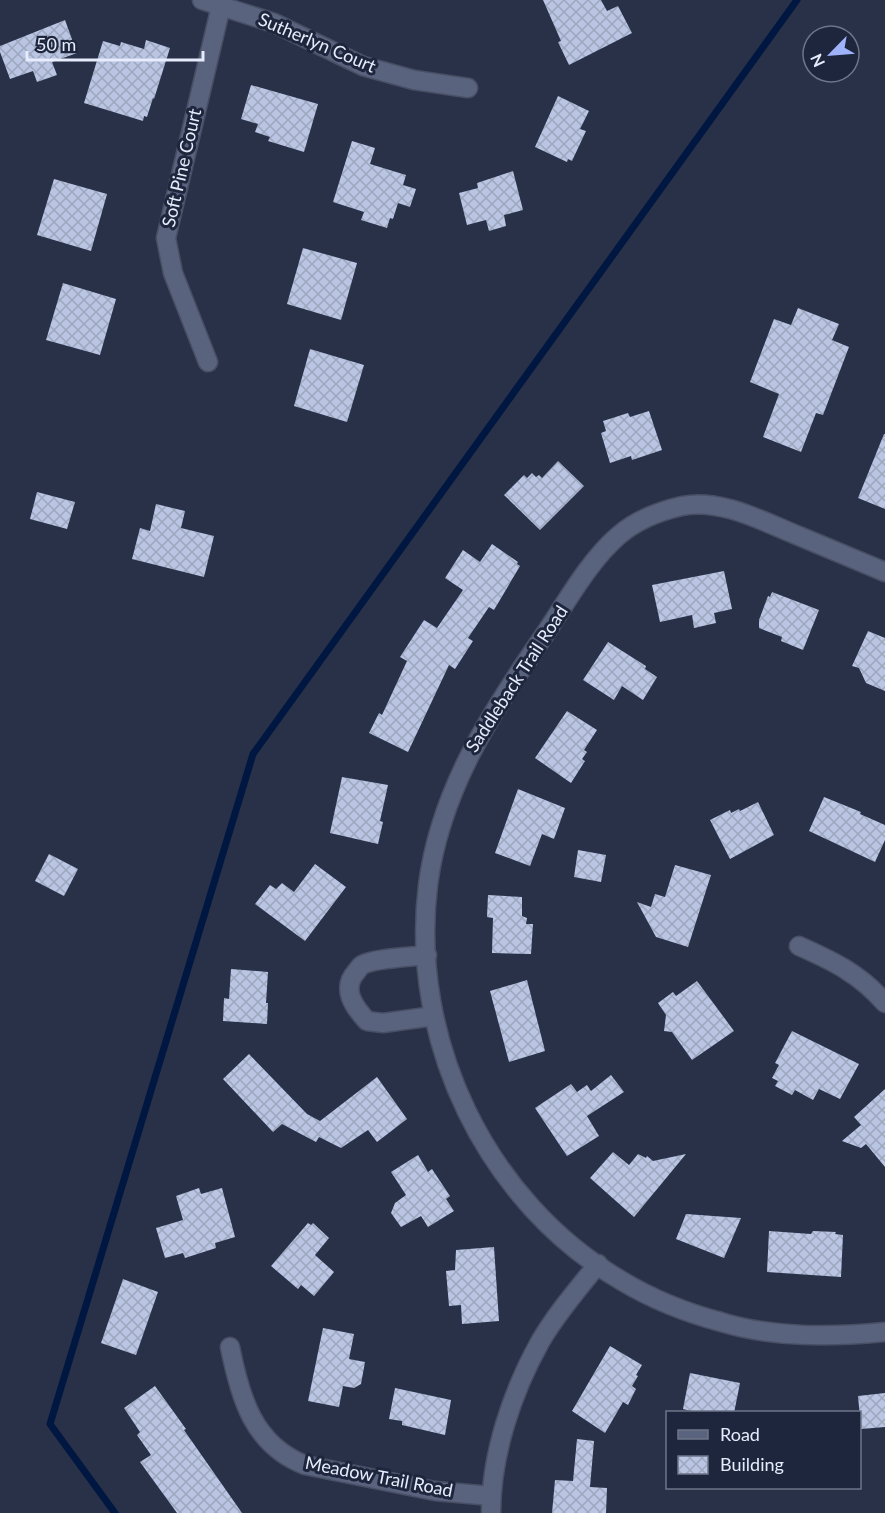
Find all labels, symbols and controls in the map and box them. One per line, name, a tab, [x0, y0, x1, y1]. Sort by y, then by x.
street label: Sutherlyn Court	[255, 7, 380, 77]
scale bar	[27, 24, 202, 62]
north arrow	[801, 24, 861, 84]
text: 50 m	[36, 33, 76, 55]
text: N	[806, 51, 828, 70]
street label: Soft Pine Court	[157, 106, 205, 229]
street label: Saddleback Trail Road	[461, 601, 572, 756]
legend	[666, 1411, 861, 1489]
text: Road	[720, 1423, 760, 1445]
street label: Meadow Trail Road	[303, 1451, 455, 1501]
text: Building	[720, 1453, 784, 1475]

